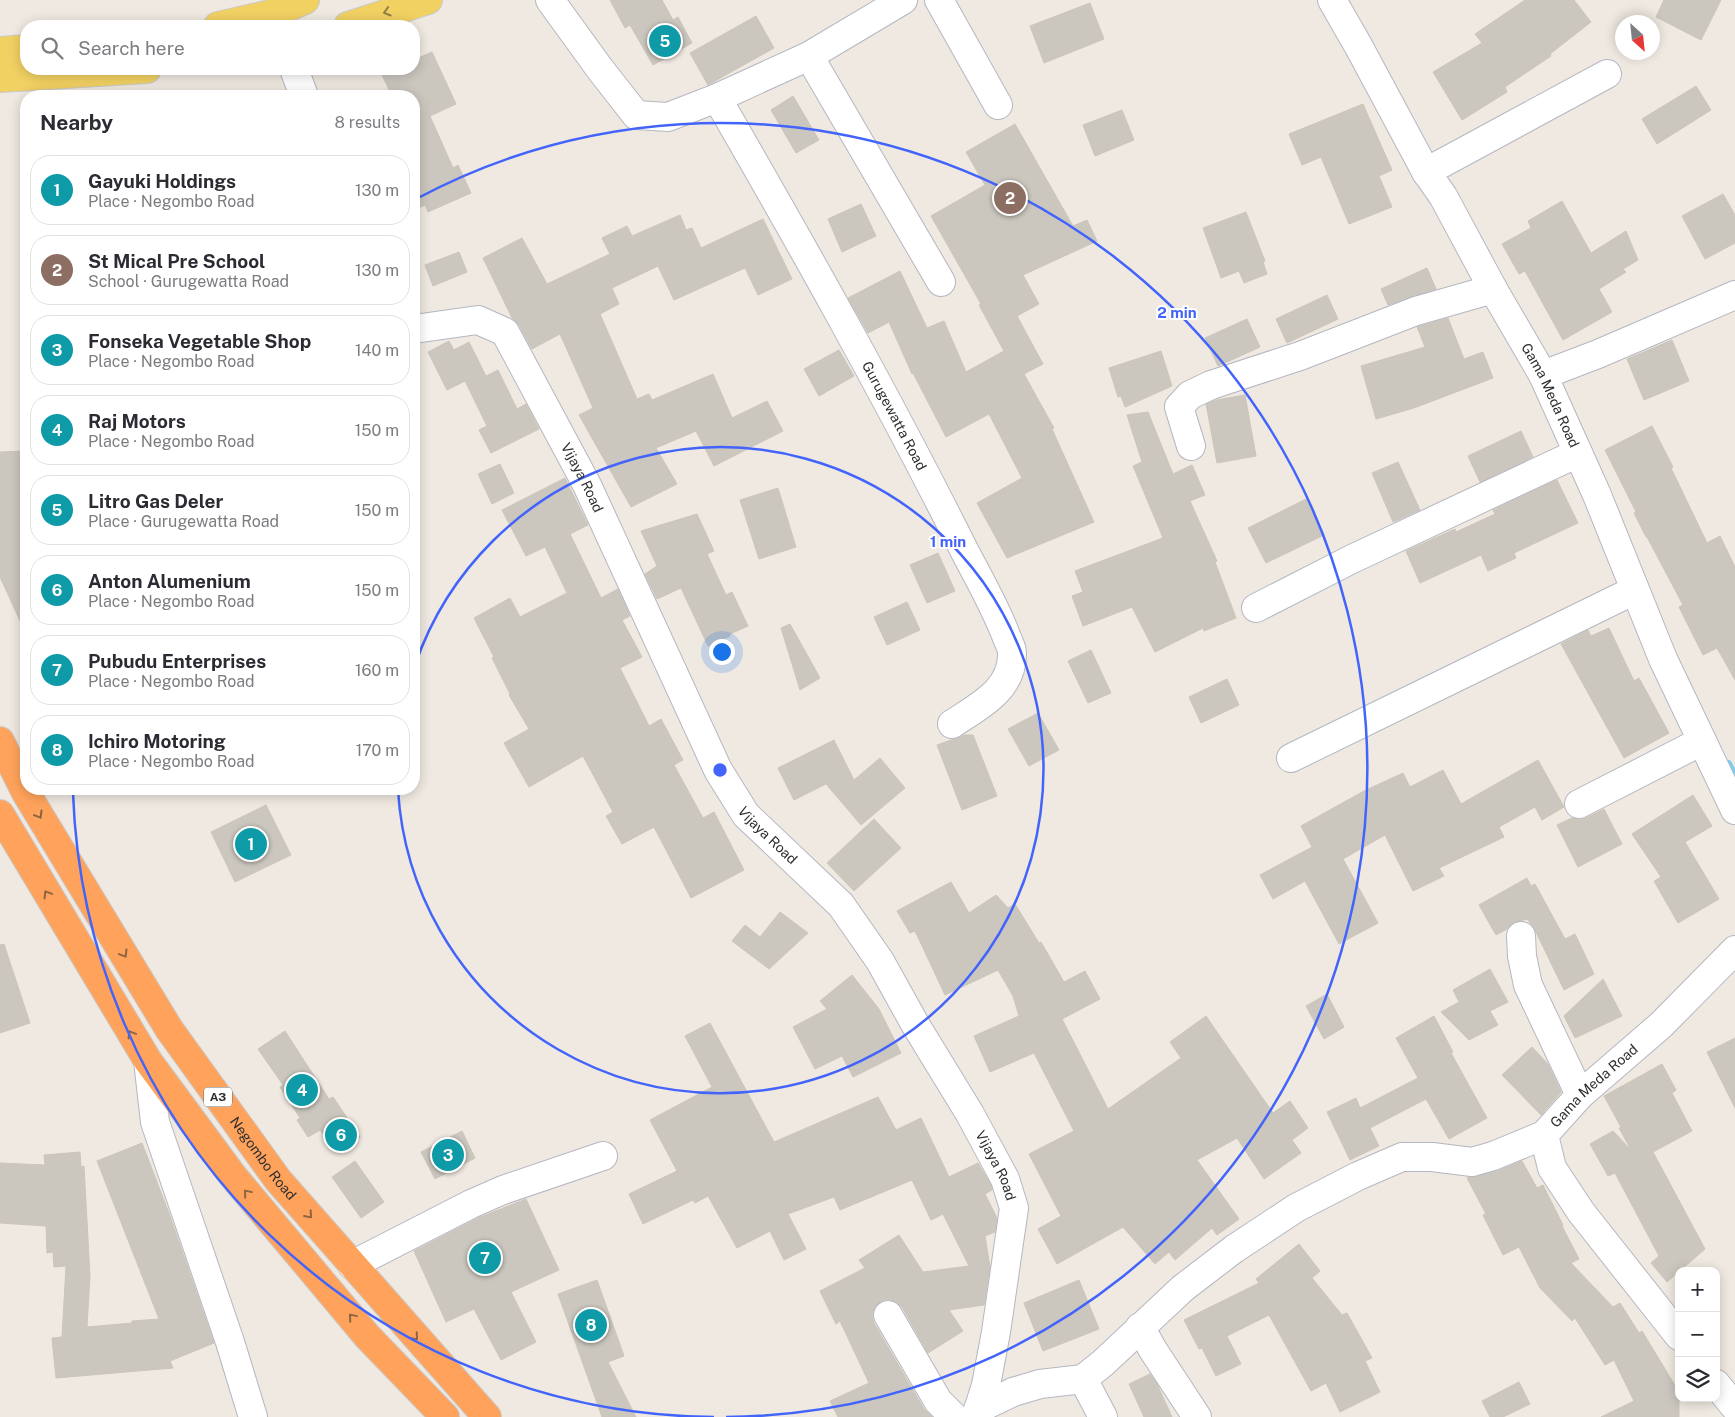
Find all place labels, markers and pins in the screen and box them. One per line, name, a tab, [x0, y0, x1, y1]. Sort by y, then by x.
pin: 5	[649, 22, 681, 60]
pin: 2	[994, 179, 1026, 217]
centre of rings	[711, 761, 729, 779]
pin: 1	[235, 825, 267, 863]
pin: 4	[286, 1071, 318, 1109]
pin: 6	[325, 1116, 357, 1154]
pin: 3	[432, 1136, 464, 1174]
pin: 7	[469, 1239, 501, 1277]
pin: 8	[575, 1306, 607, 1344]

